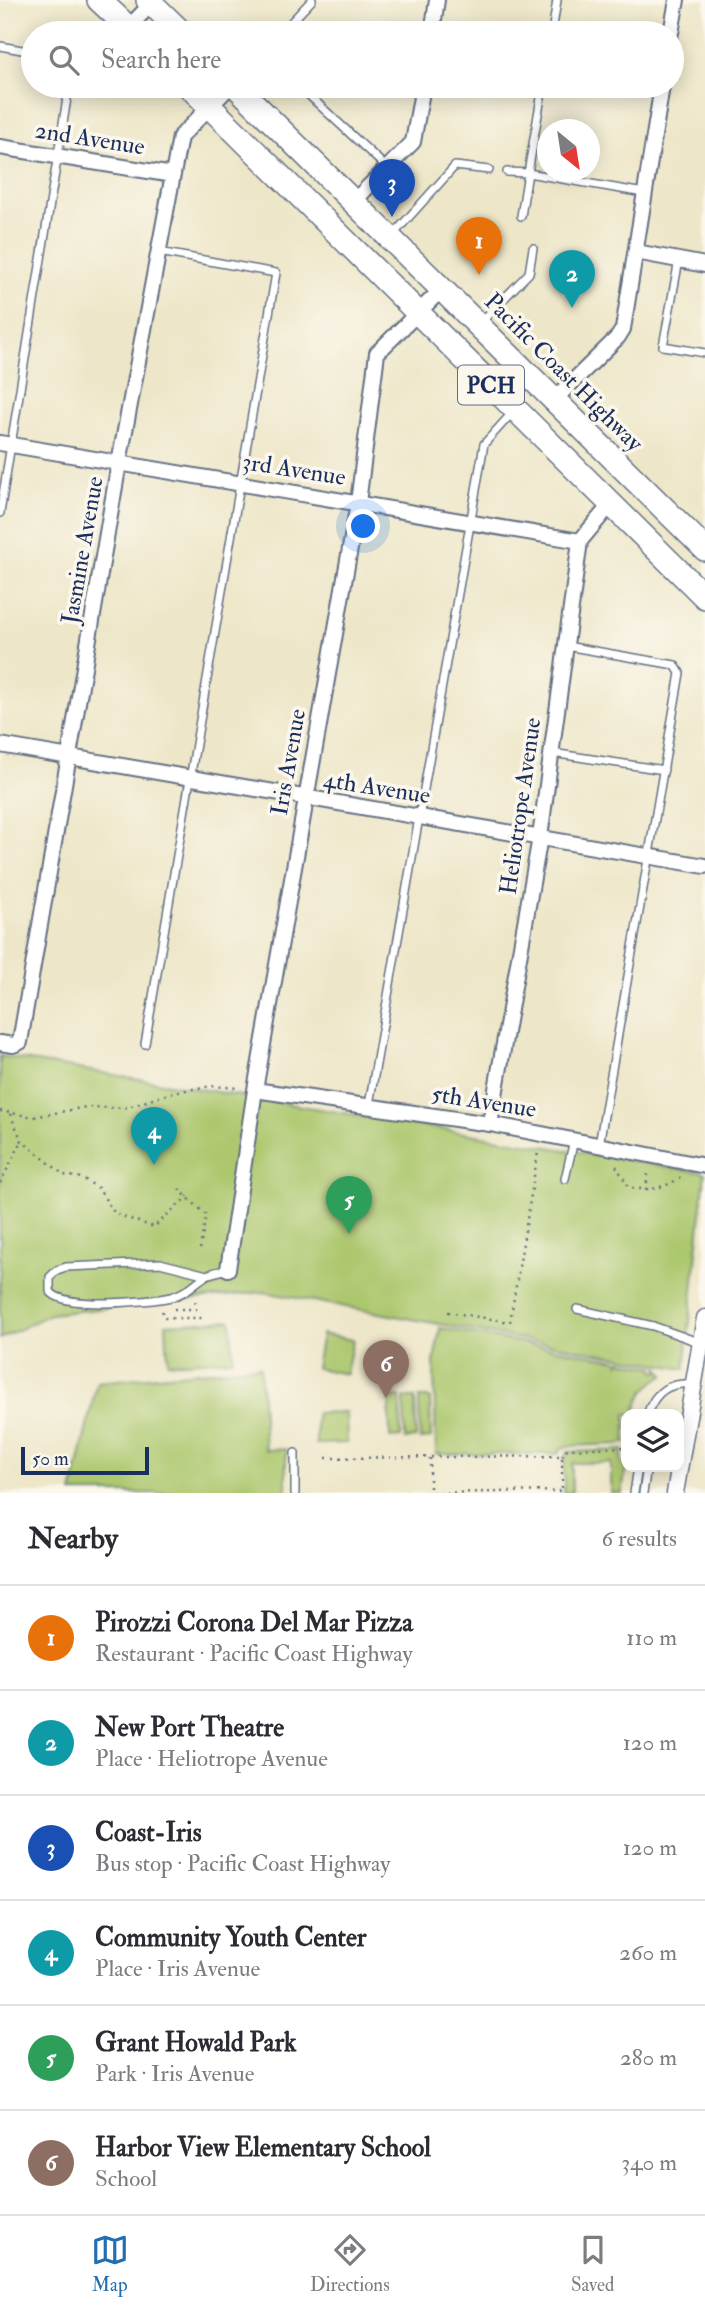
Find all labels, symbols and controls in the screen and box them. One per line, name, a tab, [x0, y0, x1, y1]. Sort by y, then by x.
search box	[21, 21, 684, 98]
icon: search	[45, 41, 83, 79]
text: Search here	[101, 44, 221, 76]
street label: 2nd Avenue	[33, 115, 147, 162]
north arrow	[537, 119, 600, 182]
pin: 3	[369, 159, 415, 217]
pin: 1	[456, 217, 502, 275]
pin: 2	[549, 250, 595, 308]
street label: Pacific Coast Highway	[478, 286, 650, 459]
road number: PCH	[458, 366, 524, 404]
street label: 3rd Avenue	[240, 446, 348, 493]
street label: Jasmine Avenue	[54, 474, 111, 627]
your location	[346, 509, 380, 543]
street label: Iris Avenue	[264, 706, 313, 818]
street label: Heliotrope Avenue	[493, 716, 548, 897]
street label: 4th Avenue	[321, 764, 433, 811]
street label: 5th Avenue	[429, 1078, 538, 1125]
pin: 4	[131, 1107, 177, 1165]
pin: 5	[326, 1176, 372, 1234]
pin: 6	[363, 1340, 409, 1398]
map controls	[621, 1409, 684, 1472]
button: layers	[621, 1409, 684, 1472]
scale bar	[21, 1444, 149, 1476]
text: 50 m	[32, 1447, 69, 1471]
text: Nearby	[28, 1520, 118, 1557]
text: 6 results	[602, 1524, 677, 1553]
text: Pirozzi Corona Del Mar Pizza	[95, 1607, 413, 1639]
text: 1	[47, 1623, 55, 1652]
text: 110 m	[626, 1623, 677, 1652]
text: Restaurant · Pacific Coast Highway	[95, 1639, 413, 1668]
text: New Port Theatre	[95, 1712, 284, 1744]
text: 2	[45, 1728, 57, 1757]
text: 120 m	[623, 1728, 677, 1757]
text: Place · Heliotrope Avenue	[95, 1744, 328, 1773]
text: Coast-Iris	[95, 1817, 202, 1849]
text: 3	[47, 1833, 55, 1862]
text: 120 m	[623, 1833, 677, 1862]
text: Bus stop · Pacific Coast Highway	[95, 1849, 390, 1878]
text: Community Youth Center	[95, 1922, 367, 1954]
text: 4	[45, 1938, 57, 1967]
text: 260 m	[619, 1938, 677, 1967]
text: Place · Iris Avenue	[95, 1954, 260, 1983]
text: Grant Howald Park	[95, 2027, 297, 2059]
text: 5	[46, 2043, 56, 2072]
text: 280 m	[620, 2043, 677, 2072]
text: Park · Iris Avenue	[95, 2059, 254, 2088]
text: Harbor View Elementary School	[95, 2132, 431, 2164]
text: 6	[45, 2148, 57, 2177]
text: 340 m	[621, 2148, 677, 2177]
text: School	[95, 2164, 157, 2193]
tab: Map	[91, 2231, 129, 2297]
tab: Directions	[310, 2231, 390, 2297]
tab: Saved	[571, 2231, 614, 2297]

